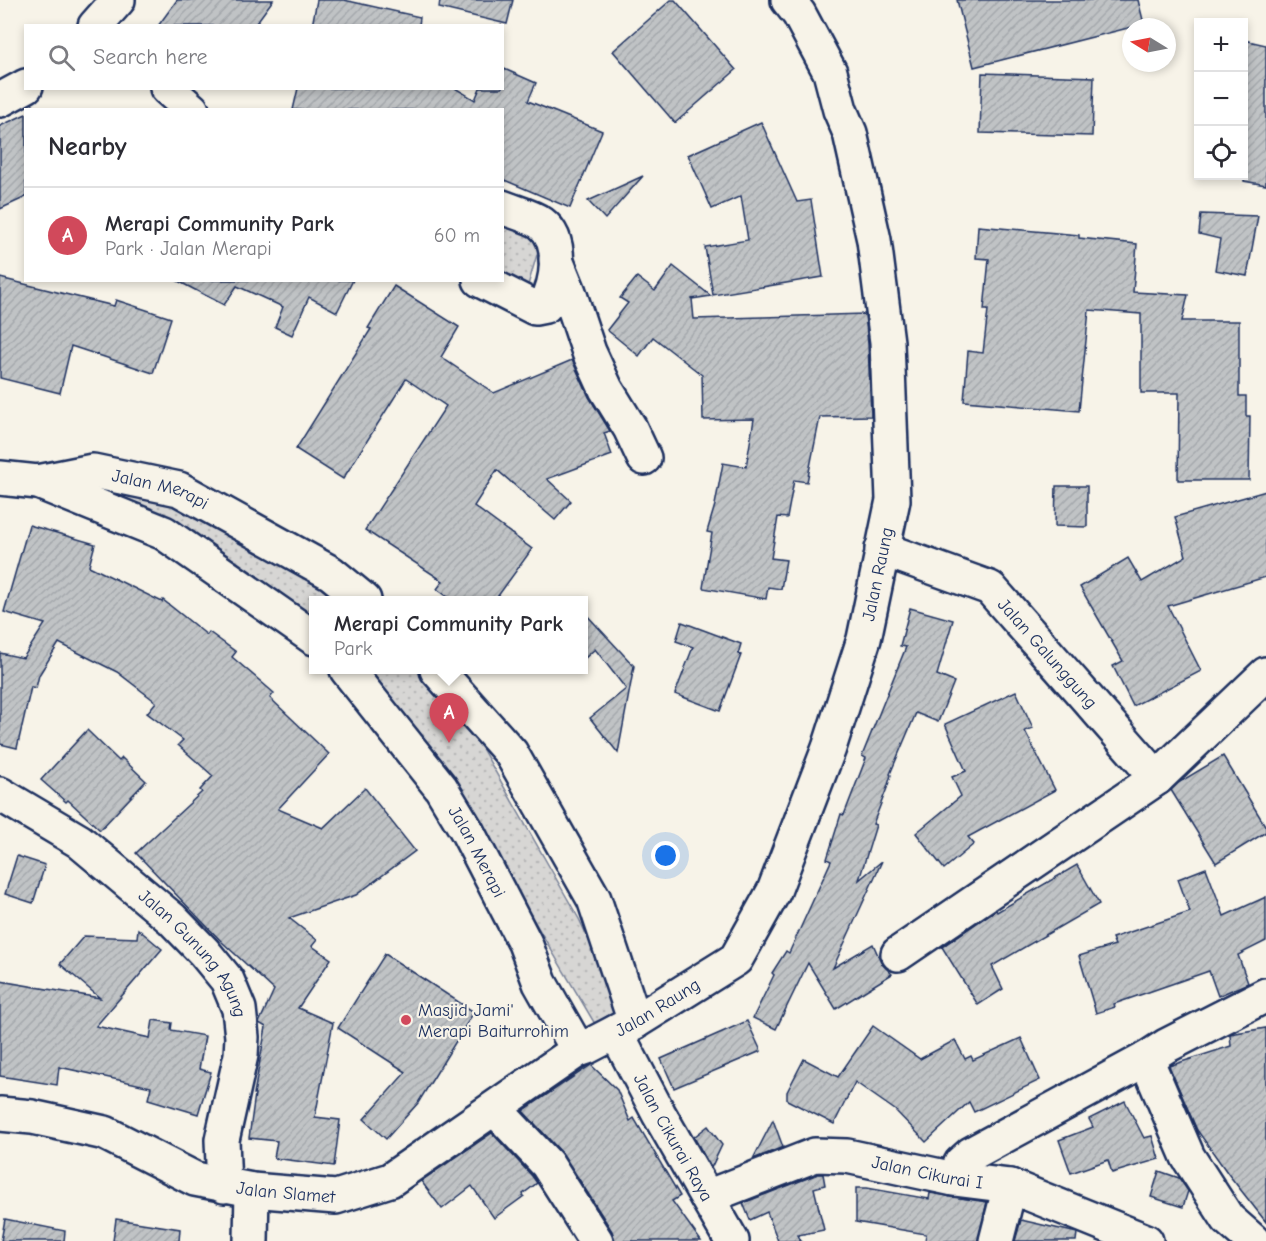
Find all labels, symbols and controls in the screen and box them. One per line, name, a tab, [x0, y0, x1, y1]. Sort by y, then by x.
north arrow	[1122, 18, 1176, 72]
map controls	[1194, 18, 1248, 180]
button: +	[1194, 18, 1248, 72]
search box	[24, 24, 504, 90]
icon: search	[45, 41, 78, 74]
text: Search here	[93, 44, 208, 70]
button: −	[1194, 72, 1248, 126]
button: locate	[1194, 126, 1248, 180]
text: Nearby	[48, 132, 127, 162]
text: Merapi Community Park	[105, 211, 334, 237]
text: A	[62, 224, 73, 247]
text: 60 m	[434, 224, 480, 247]
text: Park · Jalan Merapi	[105, 237, 272, 260]
street label: Jalan Merapi	[110, 465, 212, 514]
street label: Jalan Raung	[858, 525, 898, 623]
street label: Jalan Galunggung	[993, 594, 1101, 713]
popup	[309, 596, 588, 674]
text: Merapi Community Park	[334, 611, 563, 637]
text: Park	[334, 637, 372, 660]
pin: A	[430, 694, 468, 743]
street label: Jalan Merapi	[443, 802, 510, 901]
your location	[651, 841, 680, 870]
street label: Jalan Gunung Agung	[134, 885, 250, 1018]
street label: Jalan Raung	[612, 974, 704, 1041]
place label: Masjid Jami' Merapi Baiturrohim	[418, 1000, 569, 1042]
marker: Masjid Jami' Merapi Baiturrohim	[399, 1013, 413, 1027]
street label: Jalan Cikurai Raya	[629, 1070, 717, 1205]
street label: Jalan Cikurai I	[870, 1152, 984, 1194]
street label: Jalan Slamet	[235, 1177, 337, 1208]

